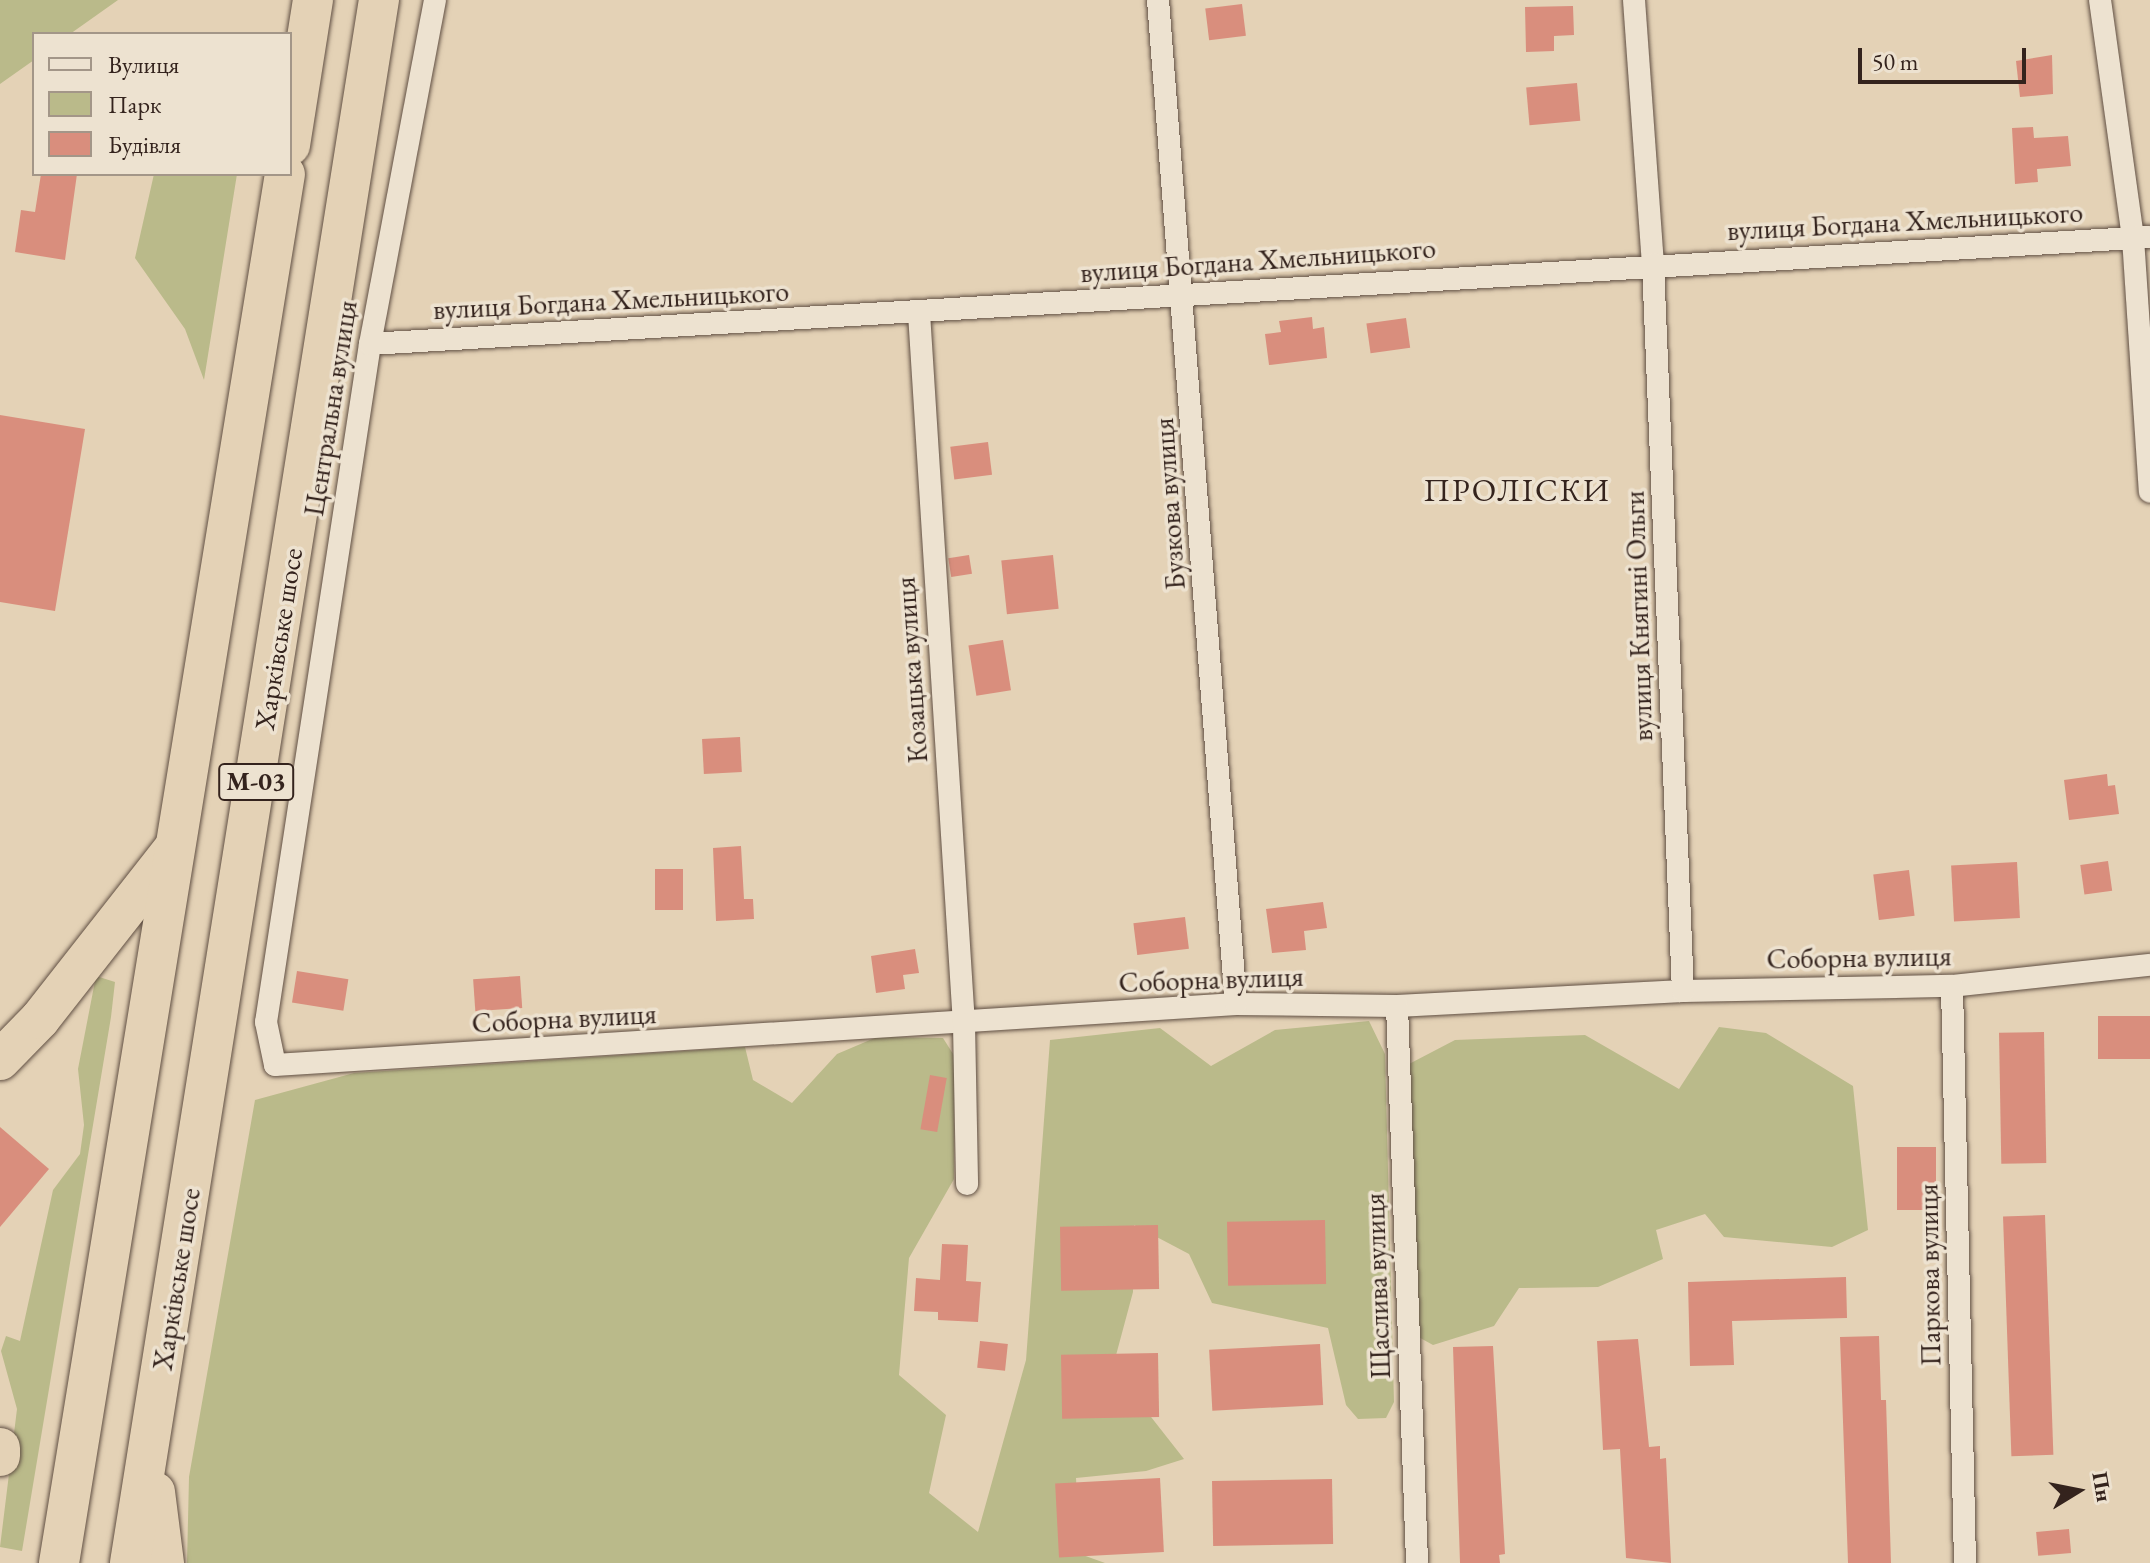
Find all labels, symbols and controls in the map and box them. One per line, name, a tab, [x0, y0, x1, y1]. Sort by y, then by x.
legend	[32, 32, 292, 176]
scale bar	[1862, 32, 2030, 82]
text: 50 m	[1872, 46, 1919, 77]
text: Вулиця	[108, 49, 179, 80]
text: Парк	[108, 89, 161, 120]
text: Будівля	[108, 129, 181, 160]
street label: вулиця Богдана Хмельницького	[1726, 195, 2084, 247]
street label: вулиця Богдана Хмельницького	[1079, 231, 1437, 289]
street label: вулиця Богдана Хмельницького	[432, 274, 790, 326]
street label: Центральна вулиця	[296, 298, 364, 518]
street label: Бузкова вулиця	[1146, 417, 1192, 591]
district label: ПРОЛІСКИ	[1424, 471, 1610, 509]
street label: вулиця Княгині Ольги	[1617, 490, 1659, 742]
street label: Харківське шосе	[247, 546, 309, 732]
street label: Козацька вулиця	[888, 576, 934, 764]
road number: М-03	[218, 760, 294, 804]
street label: Соборна вулиця	[1766, 939, 1952, 975]
street label: Соборна вулиця	[1118, 959, 1304, 999]
street label: Соборна вулиця	[471, 996, 657, 1040]
street label: Паркова вулиця	[1911, 1184, 1947, 1366]
street label: Харківське шосе	[145, 1186, 207, 1372]
street label: Щаслива вулиця	[1357, 1193, 1397, 1379]
north arrow	[2038, 1451, 2118, 1531]
text: Пн	[2085, 1469, 2119, 1504]

